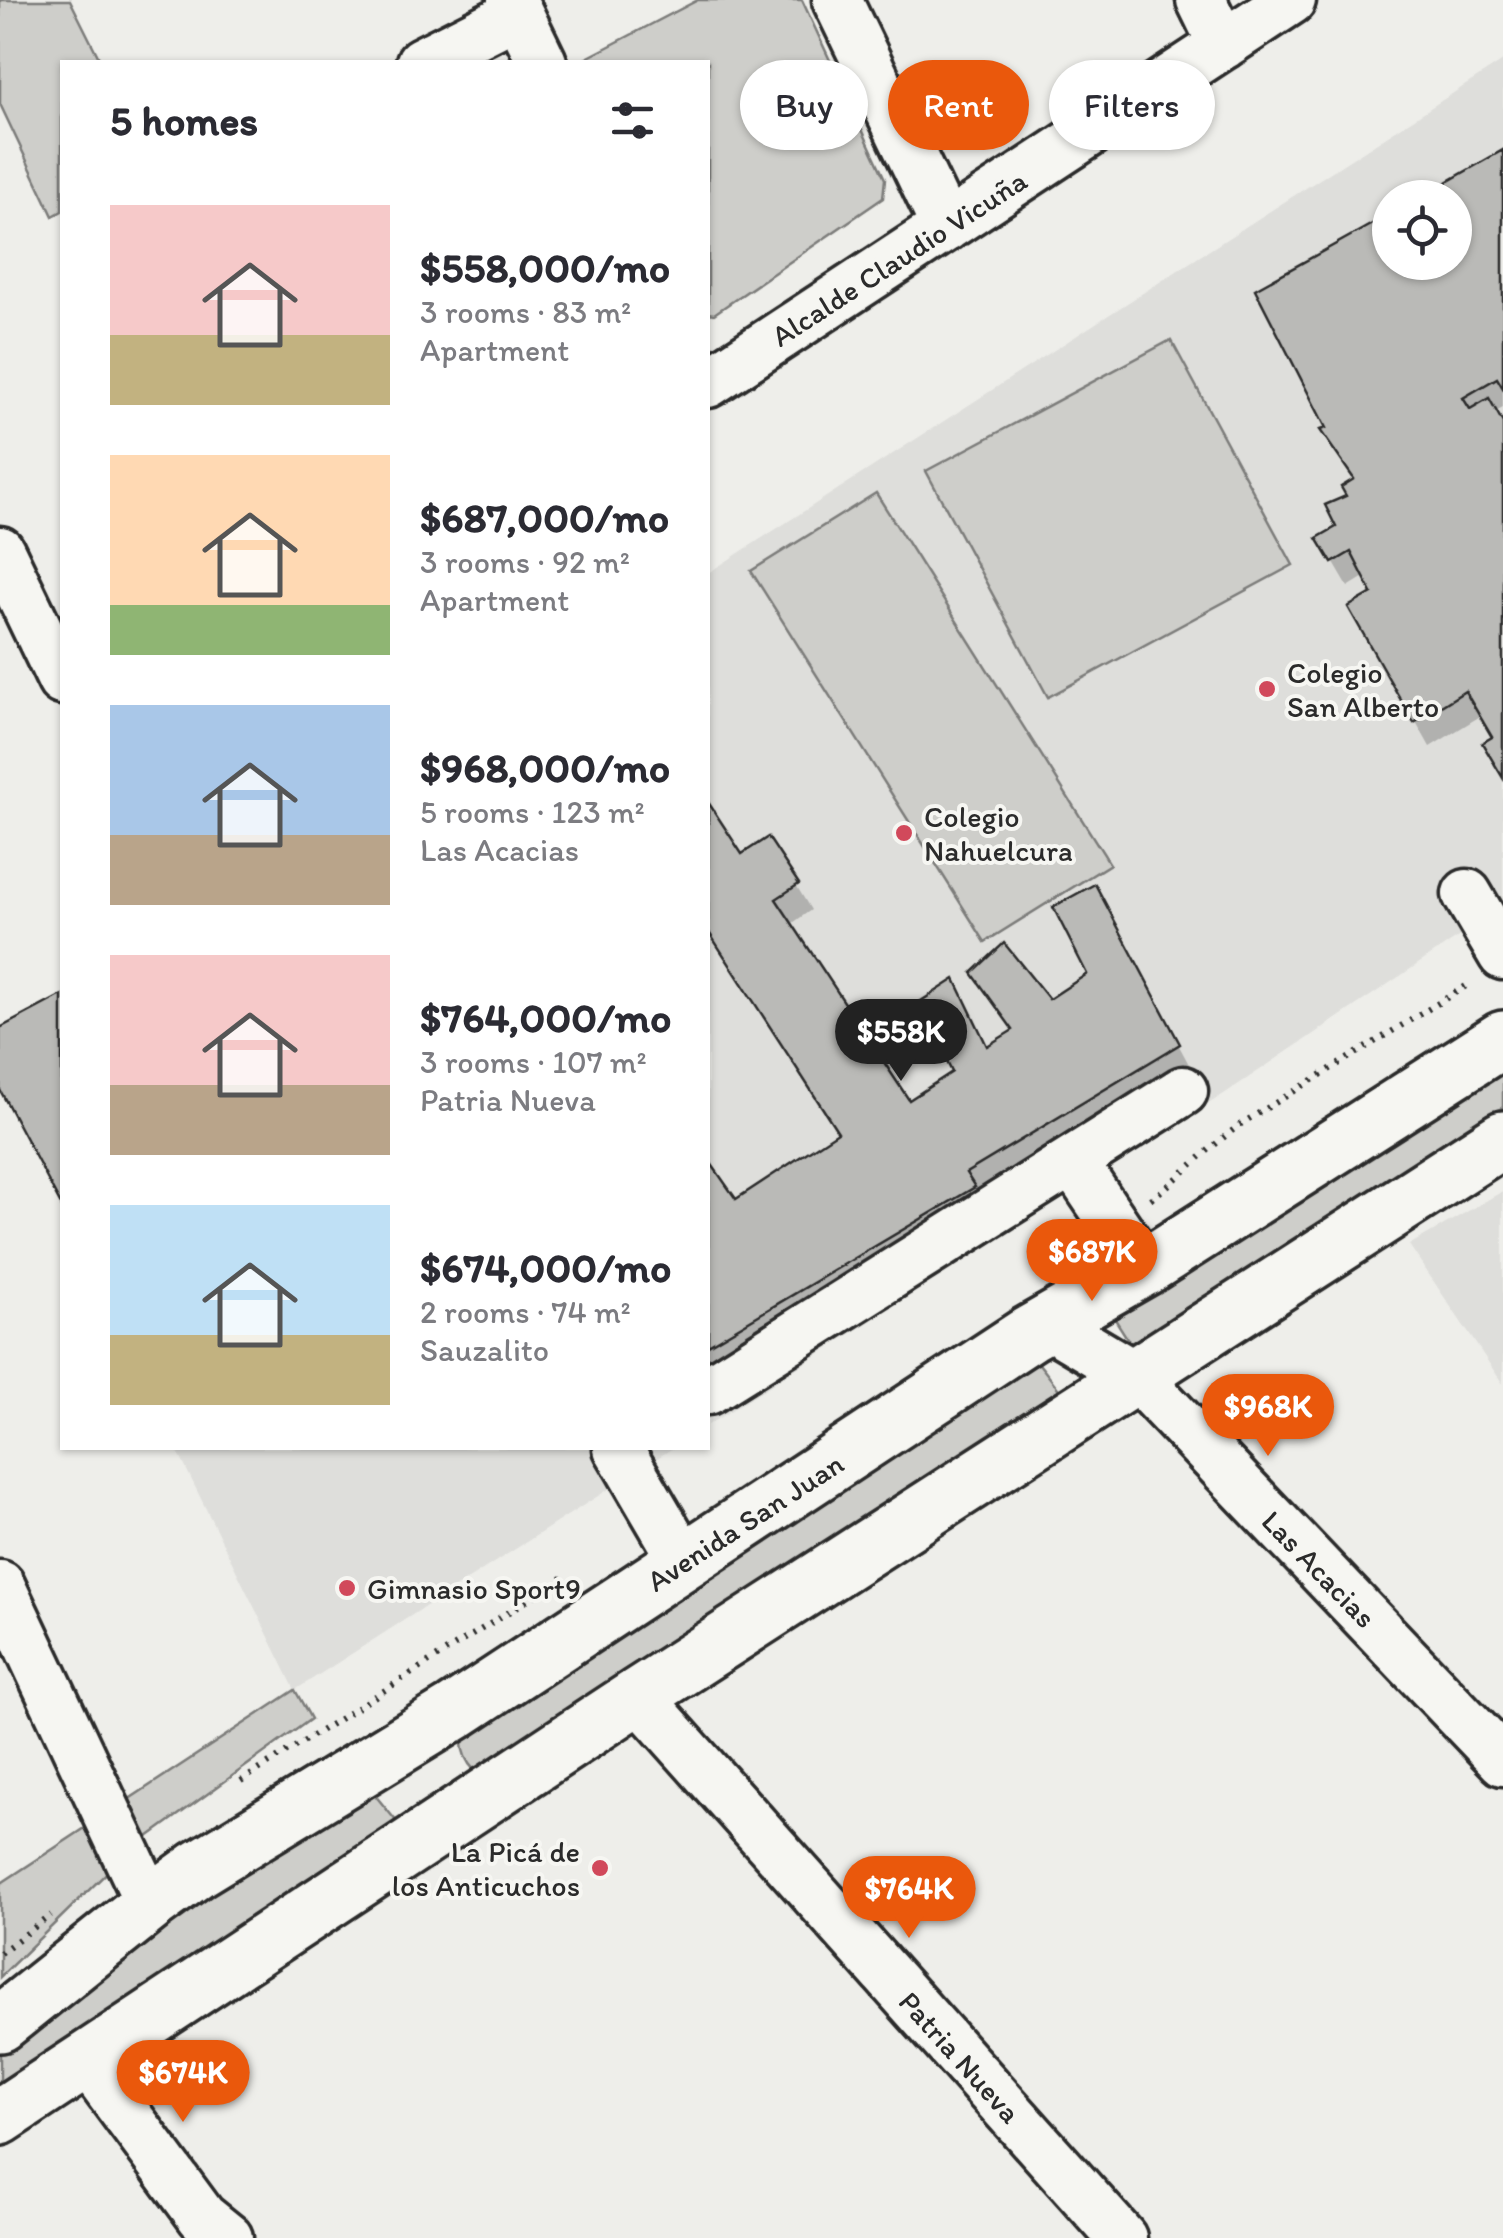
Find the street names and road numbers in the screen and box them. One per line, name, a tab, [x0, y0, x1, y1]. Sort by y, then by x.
street label: Alcalde Claudio Vicuña	[764, 161, 1034, 354]
street label: Avenida San Juan	[640, 1445, 850, 1599]
street label: Las Acacias	[1254, 1502, 1384, 1636]
street label: Patria Nueva	[891, 1983, 1029, 2131]

